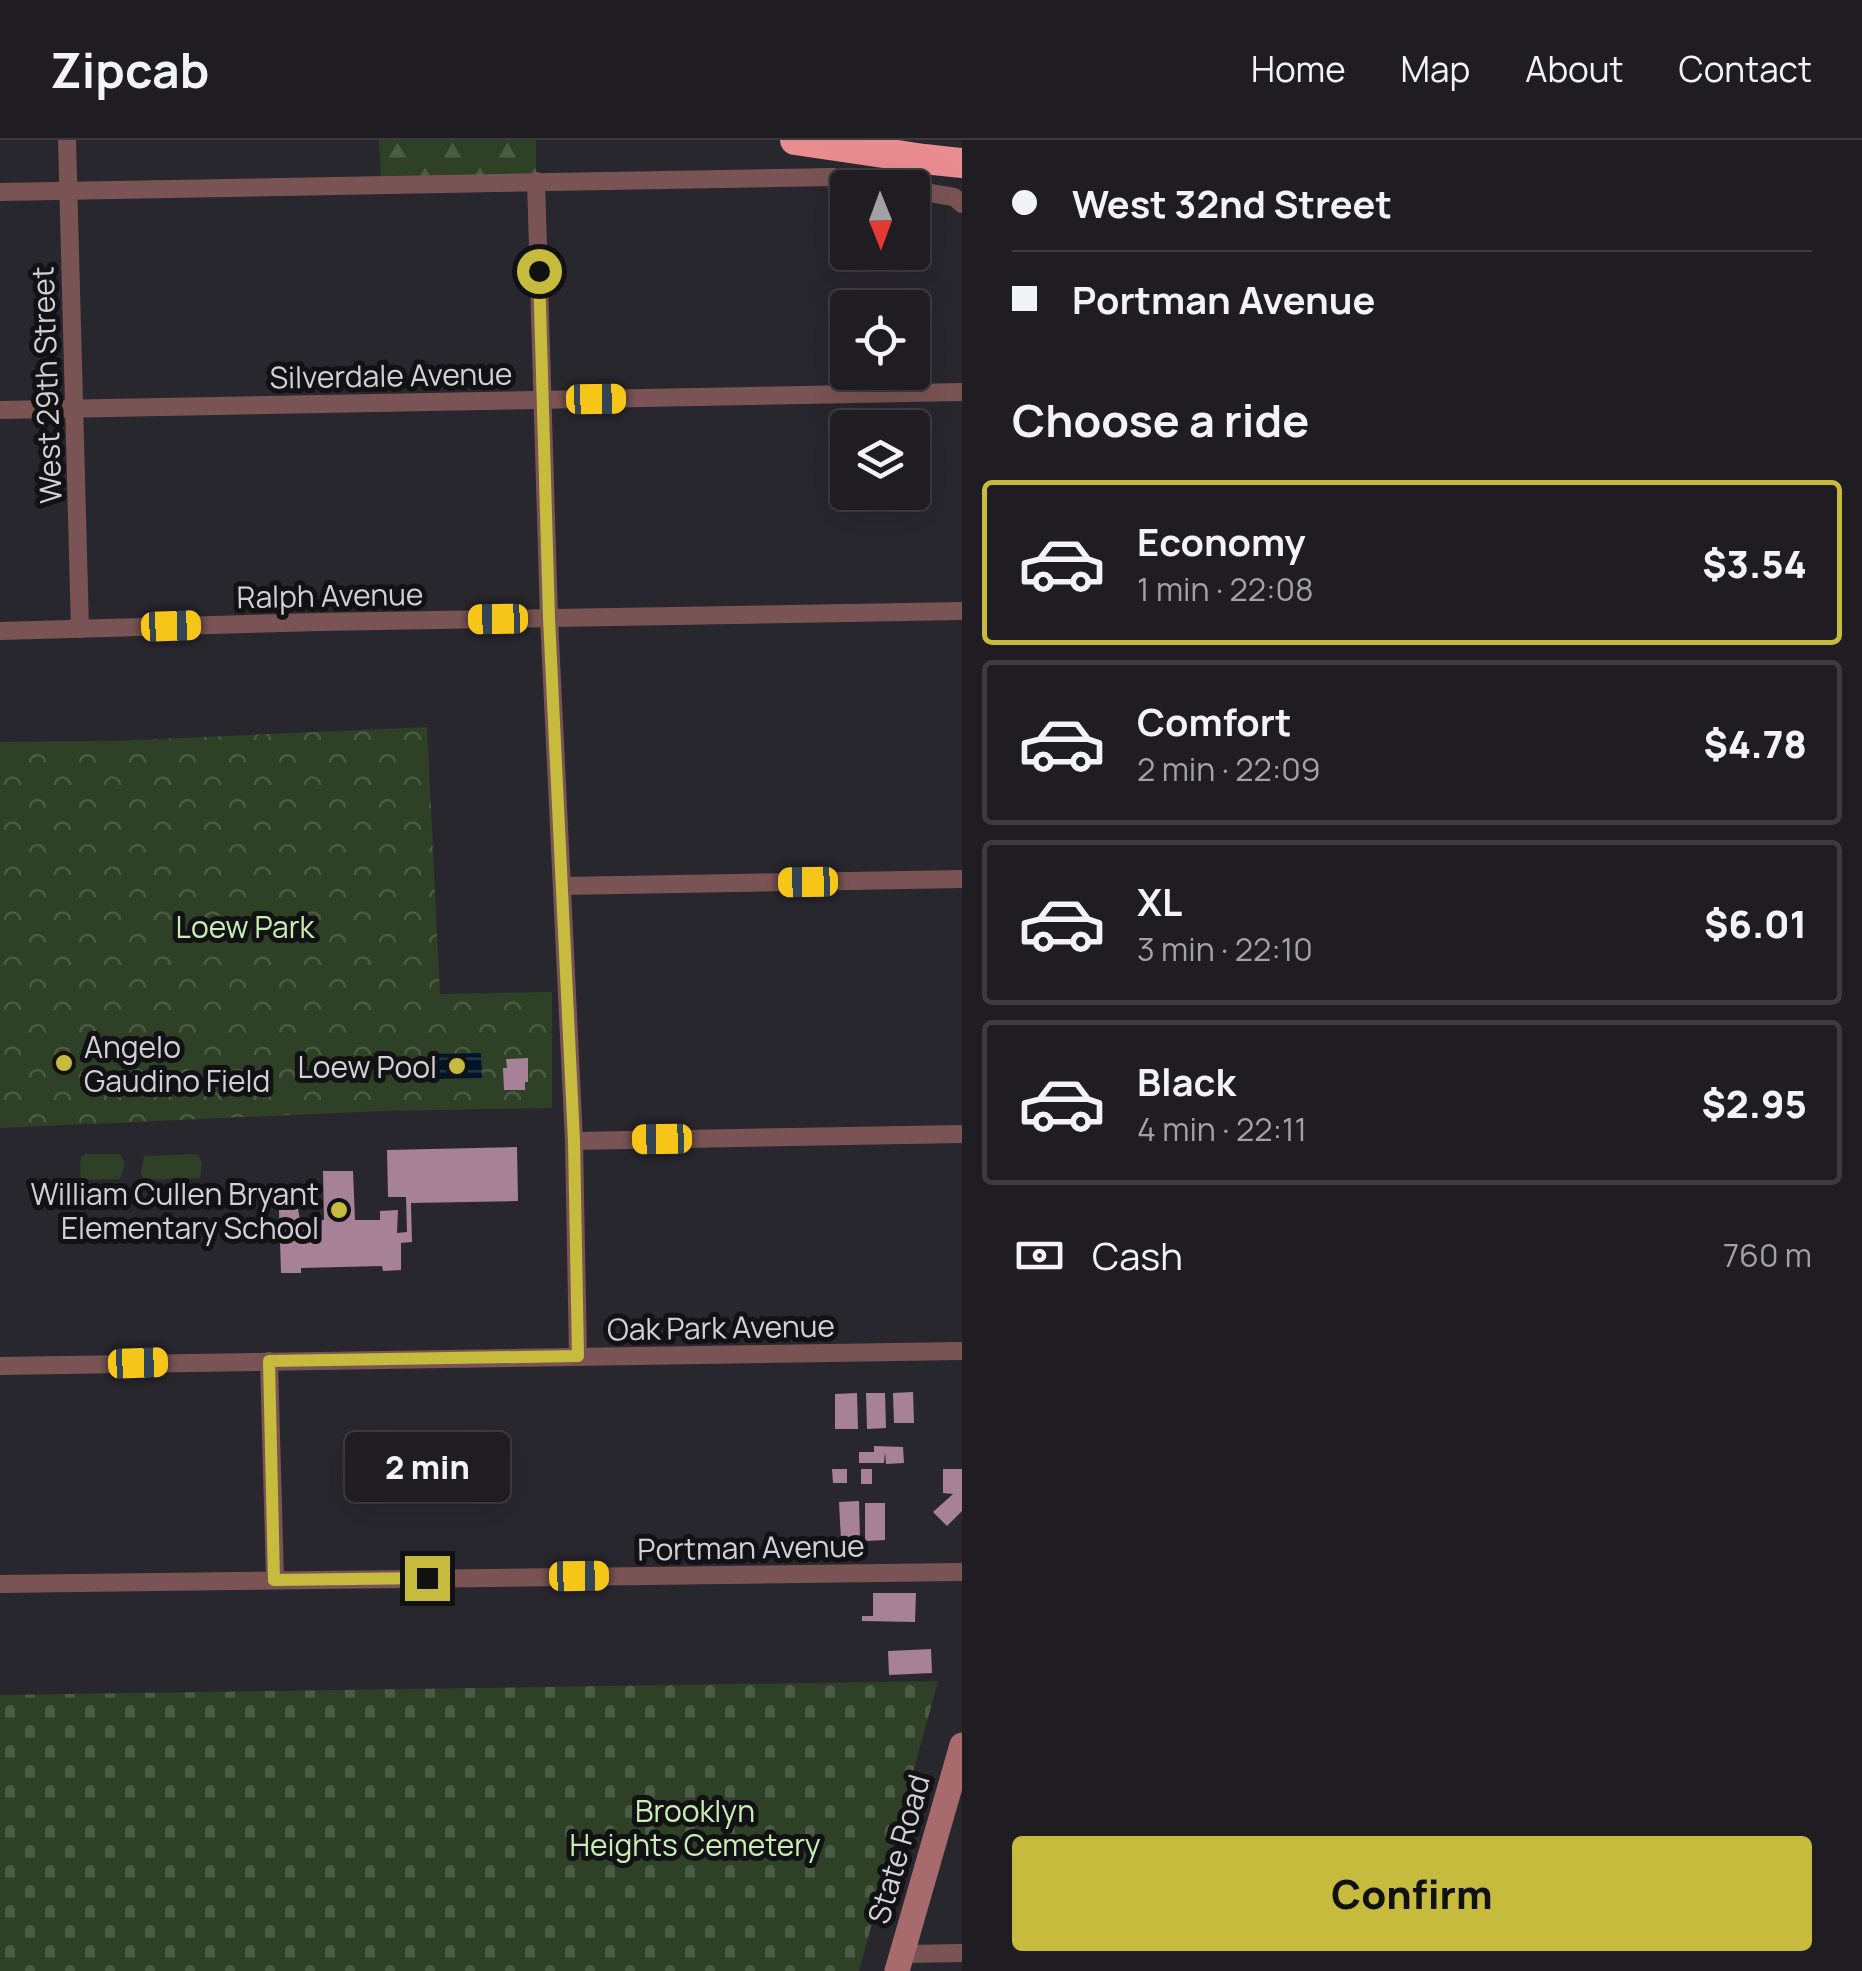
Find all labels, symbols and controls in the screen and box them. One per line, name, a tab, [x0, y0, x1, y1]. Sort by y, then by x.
text: Zipcab	[50, 37, 209, 102]
text: Home	[1251, 45, 1346, 93]
text: Map	[1401, 45, 1470, 93]
text: About	[1525, 45, 1624, 93]
text: Contact	[1679, 45, 1812, 93]
north arrow	[830, 170, 930, 270]
map controls	[830, 170, 930, 510]
text: West 32nd Street	[1072, 177, 1392, 229]
route start	[517, 249, 562, 294]
street label: West 29th Street	[21, 266, 71, 504]
text: Portman Avenue	[1072, 273, 1375, 325]
button: locate	[830, 290, 930, 390]
street label: Silverdale Avenue	[269, 352, 513, 398]
car	[566, 383, 626, 415]
text: Choose a ride	[1012, 389, 1309, 451]
button: layers	[830, 410, 930, 510]
text: Economy	[1137, 515, 1306, 567]
icon: car	[1017, 518, 1107, 608]
text: $3.54	[1702, 537, 1807, 589]
text: 1 min · 22:08	[1137, 567, 1314, 611]
street label: Ralph Avenue	[236, 573, 424, 617]
car	[468, 603, 528, 635]
car	[140, 610, 202, 642]
text: Comfort	[1137, 695, 1291, 747]
icon: car	[1017, 698, 1107, 788]
text: $4.78	[1704, 717, 1807, 769]
text: 2 min · 22:09	[1137, 747, 1321, 791]
car	[778, 866, 838, 898]
text: XL	[1137, 875, 1182, 927]
icon: car	[1017, 878, 1107, 968]
text: $6.01	[1704, 897, 1807, 949]
park label: Loew Park	[176, 906, 316, 947]
text: 3 min · 22:10	[1137, 927, 1313, 971]
place label: Angelo Gaudino Field	[84, 1026, 270, 1101]
place label: Loew Pool	[297, 1046, 437, 1087]
marker: Angelo Gaudino Field	[53, 1052, 75, 1074]
marker: Loew Pool	[446, 1055, 468, 1077]
text: Black	[1137, 1055, 1236, 1107]
icon: car	[1017, 1058, 1107, 1148]
text: $2.95	[1702, 1077, 1807, 1129]
text: 4 min · 22:11	[1137, 1107, 1307, 1151]
car	[632, 1123, 692, 1155]
place label: William Cullen Bryant Elementary School	[30, 1173, 319, 1248]
marker: William Cullen Bryant Elementary School	[328, 1199, 350, 1221]
icon: cash	[1012, 1228, 1067, 1283]
text: Cash	[1092, 1229, 1183, 1281]
text: 760 m	[1723, 1233, 1812, 1277]
street label: Oak Park Avenue	[607, 1305, 835, 1349]
car	[107, 1347, 169, 1379]
callout: 2 min	[344, 1433, 510, 1503]
text: 2 min	[385, 1445, 470, 1489]
street label: Portman Avenue	[637, 1525, 865, 1569]
route end	[405, 1556, 450, 1601]
car	[549, 1560, 609, 1592]
street label: State Road	[857, 1770, 939, 1928]
park label: Brooklyn Heights Cemetery	[569, 1790, 821, 1865]
button: Confirm	[1012, 1836, 1812, 1951]

